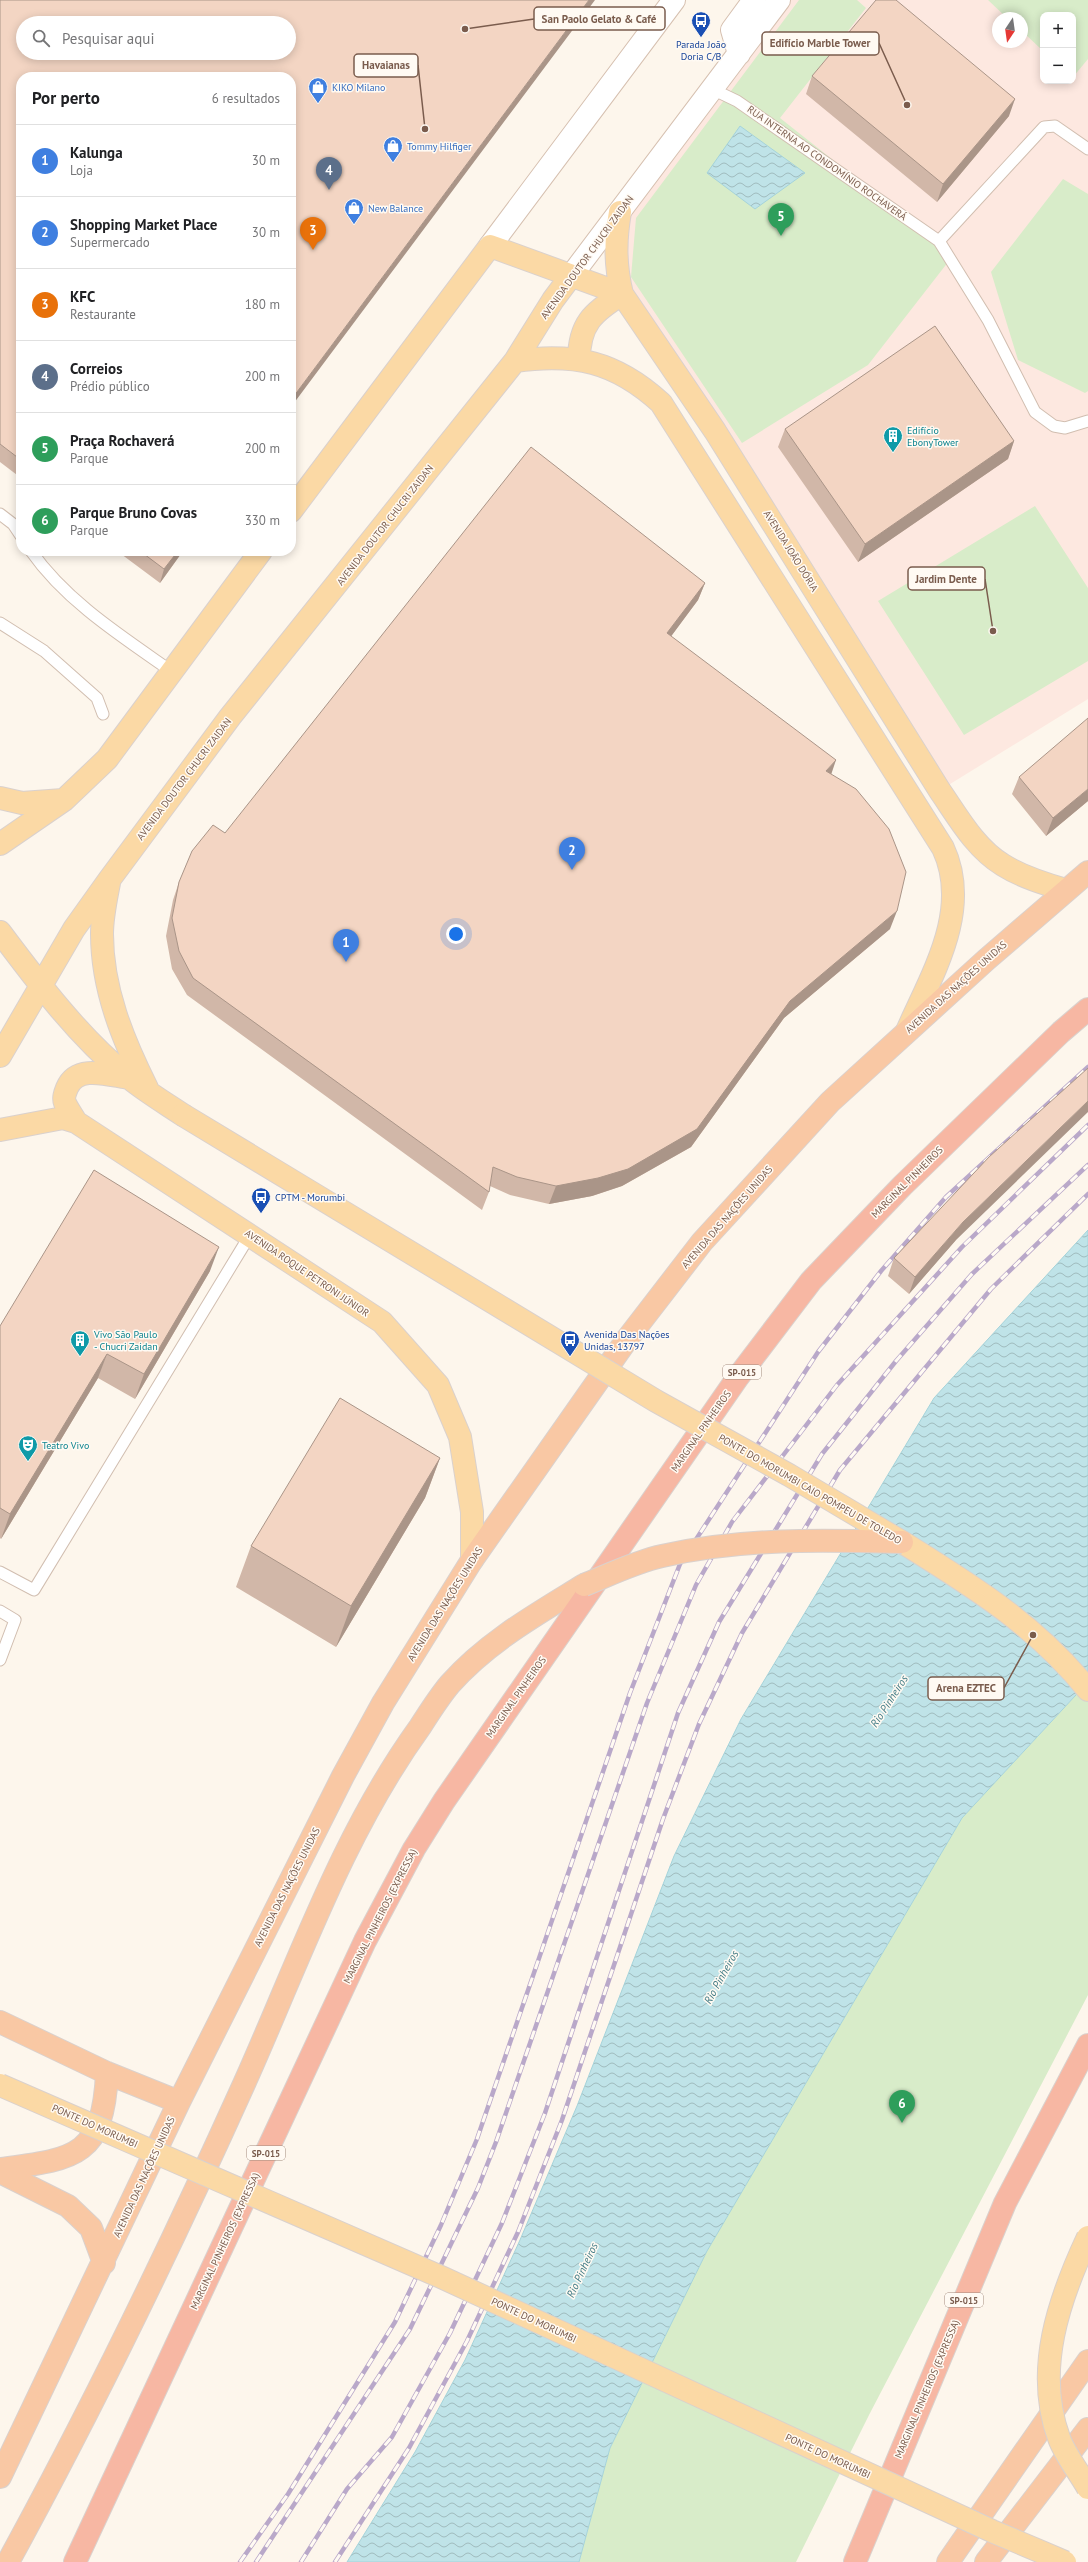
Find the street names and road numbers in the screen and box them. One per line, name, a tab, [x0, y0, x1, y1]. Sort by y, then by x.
street label: RUA INTERNA AO CONDOMÍNIO ROCHAVERÁ	[745, 103, 909, 223]
street label: AVENIDA DOUTOR CHUCRI ZAIDAN	[538, 193, 636, 321]
street label: AVENIDA DOUTOR CHUCRI ZAIDAN	[334, 462, 436, 588]
street label: AVENIDA JOÃO DÓRIA	[761, 508, 821, 594]
street label: AVENIDA DOUTOR CHUCRI ZAIDAN	[134, 715, 234, 843]
street label: AVENIDA DAS NAÇÕES UNIDAS	[903, 938, 1009, 1036]
street label: MARGINAL PINHEIROS	[868, 1143, 946, 1221]
street label: AVENIDA DAS NAÇÕES UNIDAS	[679, 1163, 775, 1271]
street label: AVENIDA ROQUE PETRONI JÚNIOR	[242, 1226, 372, 1320]
road number: SP-015	[723, 1365, 761, 1379]
street label: MARGINAL PINHEIROS	[668, 1388, 734, 1474]
street label: PONTE DO MORUMBI CAIO POMPEU DE TOLEDO	[716, 1431, 904, 1547]
street label: AVENIDA DAS NAÇÕES UNIDAS	[404, 1545, 486, 1663]
street label: MARGINAL PINHEIROS	[483, 1654, 549, 1740]
street label: AVENIDA DAS NAÇÕES UNIDAS	[251, 1825, 323, 1949]
street label: MARGINAL PINHEIROS (EXPRESSA)	[340, 1846, 420, 1985]
street label: PONTE DO MORUMBI	[50, 2101, 140, 2151]
street label: AVENIDA DAS NAÇÕES UNIDAS	[110, 2114, 178, 2240]
road number: SP-015	[247, 2146, 285, 2160]
street label: MARGINAL PINHEIROS (EXPRESSA)	[188, 2170, 263, 2311]
road number: SP-015	[945, 2293, 983, 2307]
street label: PONTE DO MORUMBI	[489, 2295, 579, 2345]
street label: MARGINAL PINHEIROS (EXPRESSA)	[892, 2318, 962, 2460]
street label: PONTE DO MORUMBI	[783, 2431, 873, 2481]

